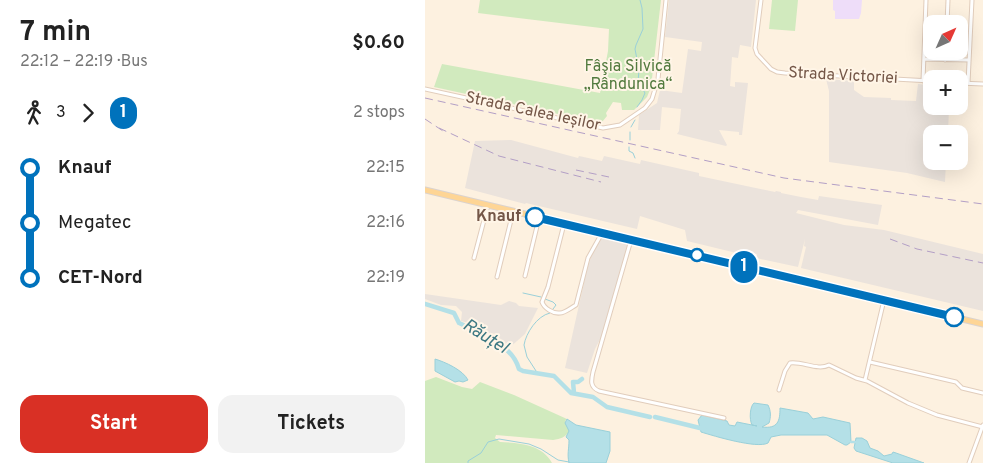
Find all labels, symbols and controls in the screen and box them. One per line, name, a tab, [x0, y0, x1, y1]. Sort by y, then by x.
text: 7 min	[20, 15, 91, 51]
north arrow	[923, 15, 967, 60]
map controls	[923, 15, 968, 170]
text: $0.60	[352, 31, 405, 55]
text: 22:12 – 22:19 · Bus	[20, 52, 148, 72]
park label: Fâşia Silvică „Rândunica“	[584, 57, 672, 95]
street label: Strada Victoriei	[788, 63, 898, 89]
button: +	[923, 70, 968, 115]
street label: Strada Calea Ieșilor	[463, 88, 603, 136]
icon: walk	[20, 99, 48, 127]
icon: forward	[74, 99, 102, 127]
text: 1	[120, 101, 127, 124]
text: 3	[56, 103, 66, 123]
text: 2 stops	[353, 103, 405, 123]
button: −	[923, 125, 968, 170]
text: Knauf	[58, 156, 111, 180]
text: 22:15	[366, 158, 405, 178]
place label: Knauf	[476, 207, 521, 227]
marker: Knauf	[525, 207, 545, 227]
text: Megatec	[58, 211, 131, 235]
text: 22:16	[366, 213, 405, 233]
unlabelled marker	[690, 248, 704, 262]
line badge: 1	[728, 251, 760, 283]
text: 1	[740, 255, 748, 278]
text: CET-Nord	[58, 266, 143, 290]
text: 22:19	[366, 268, 405, 288]
unlabelled marker	[944, 307, 964, 327]
water label: Răuțel	[458, 314, 513, 361]
button: Start	[20, 395, 208, 453]
button: Tickets	[218, 395, 405, 453]

